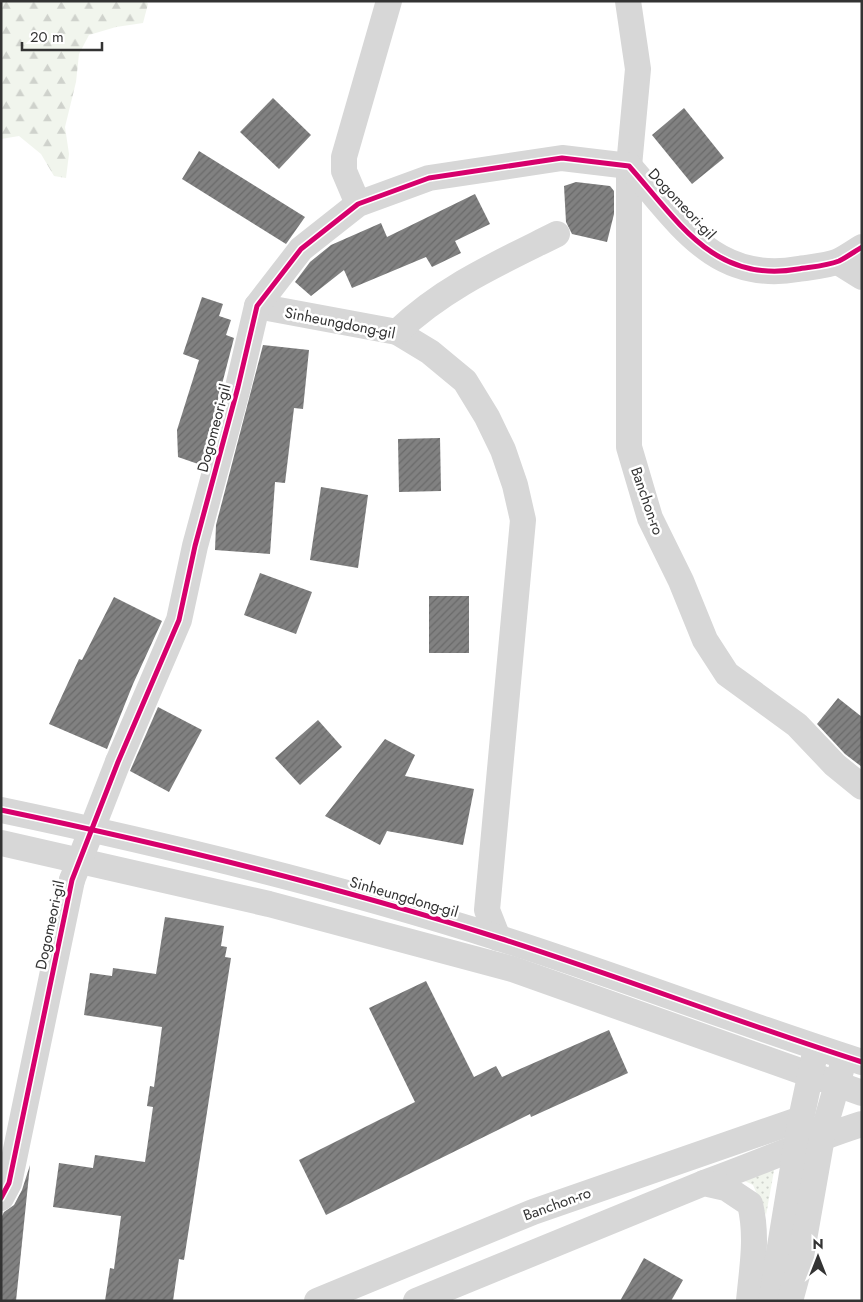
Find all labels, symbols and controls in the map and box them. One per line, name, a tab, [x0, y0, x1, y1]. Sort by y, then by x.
scale bar	[22, 20, 102, 52]
text: 20 m	[30, 26, 64, 48]
street label: Dogomeori-gil	[643, 163, 721, 245]
street label: Sinheungdong-gil	[283, 302, 397, 344]
street label: Dogomeori-gil	[192, 381, 236, 475]
street label: Banchon-ro	[625, 464, 669, 538]
street label: Sinheungdong-gil	[347, 871, 461, 923]
street label: Dogomeori-gil	[30, 878, 70, 972]
street label: Banchon-ro	[520, 1182, 594, 1226]
north arrow	[793, 1232, 843, 1282]
text: N	[812, 1234, 824, 1254]

